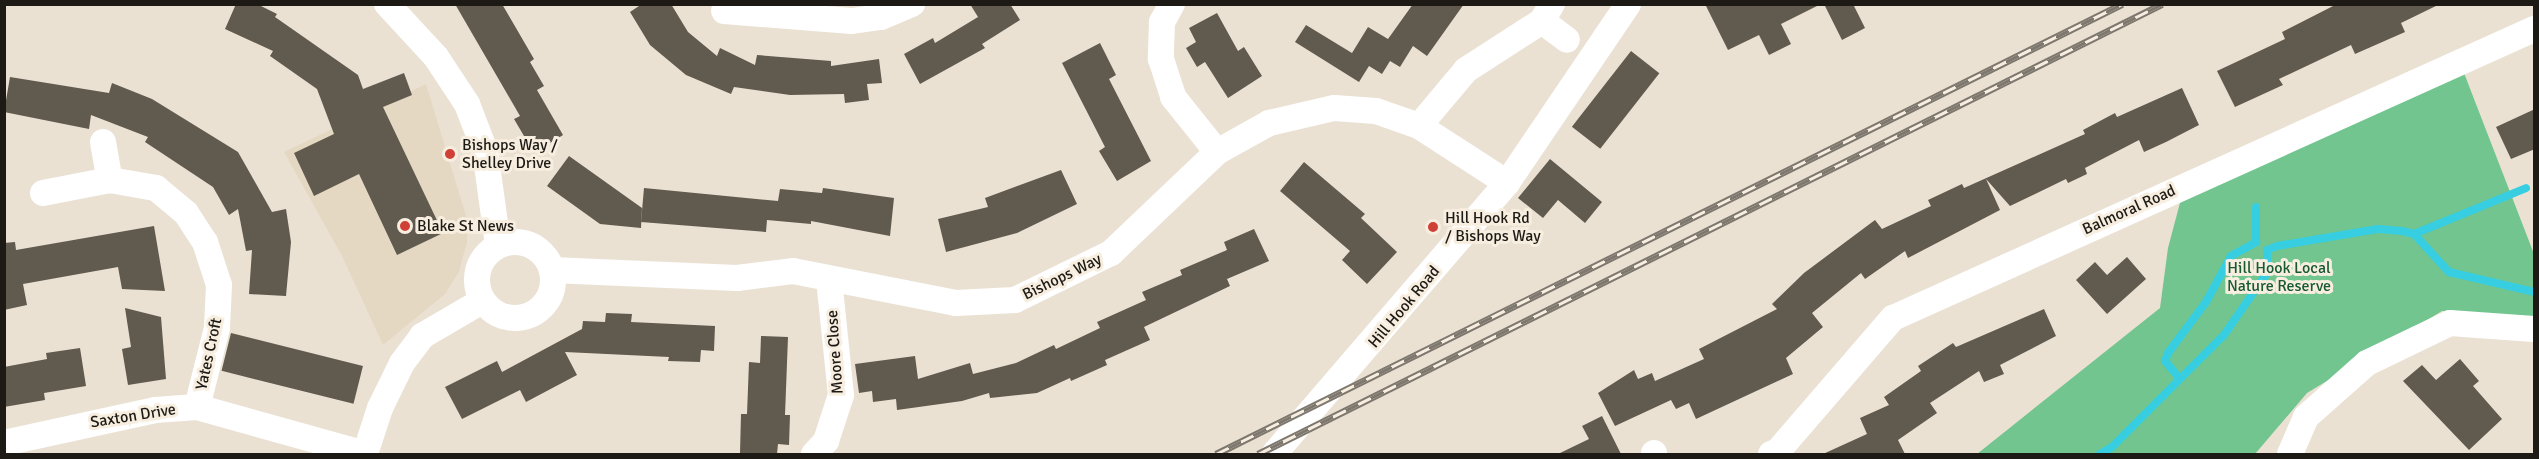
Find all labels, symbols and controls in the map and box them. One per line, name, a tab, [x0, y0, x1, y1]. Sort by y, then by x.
place label: Bishops Way / Shelley Drive	[462, 135, 558, 173]
marker: Bishops Way / Shelley Drive	[443, 147, 457, 161]
street label: Balmoral Road	[2079, 181, 2179, 239]
place label: Hill Hook Rd / Bishops Way	[1445, 208, 1541, 246]
place label: Blake St News	[417, 216, 514, 236]
marker: Blake St News	[398, 219, 412, 233]
marker: Hill Hook Rd / Bishops Way	[1426, 220, 1440, 234]
street label: Bishops Way	[1019, 250, 1105, 304]
park label: Hill Hook Local Nature Reserve	[2227, 258, 2331, 296]
street label: Hill Hook Road	[1364, 262, 1444, 352]
street label: Moore Close	[822, 309, 848, 395]
street label: Yates Croft	[192, 316, 226, 392]
street label: Saxton Drive	[89, 400, 177, 432]

